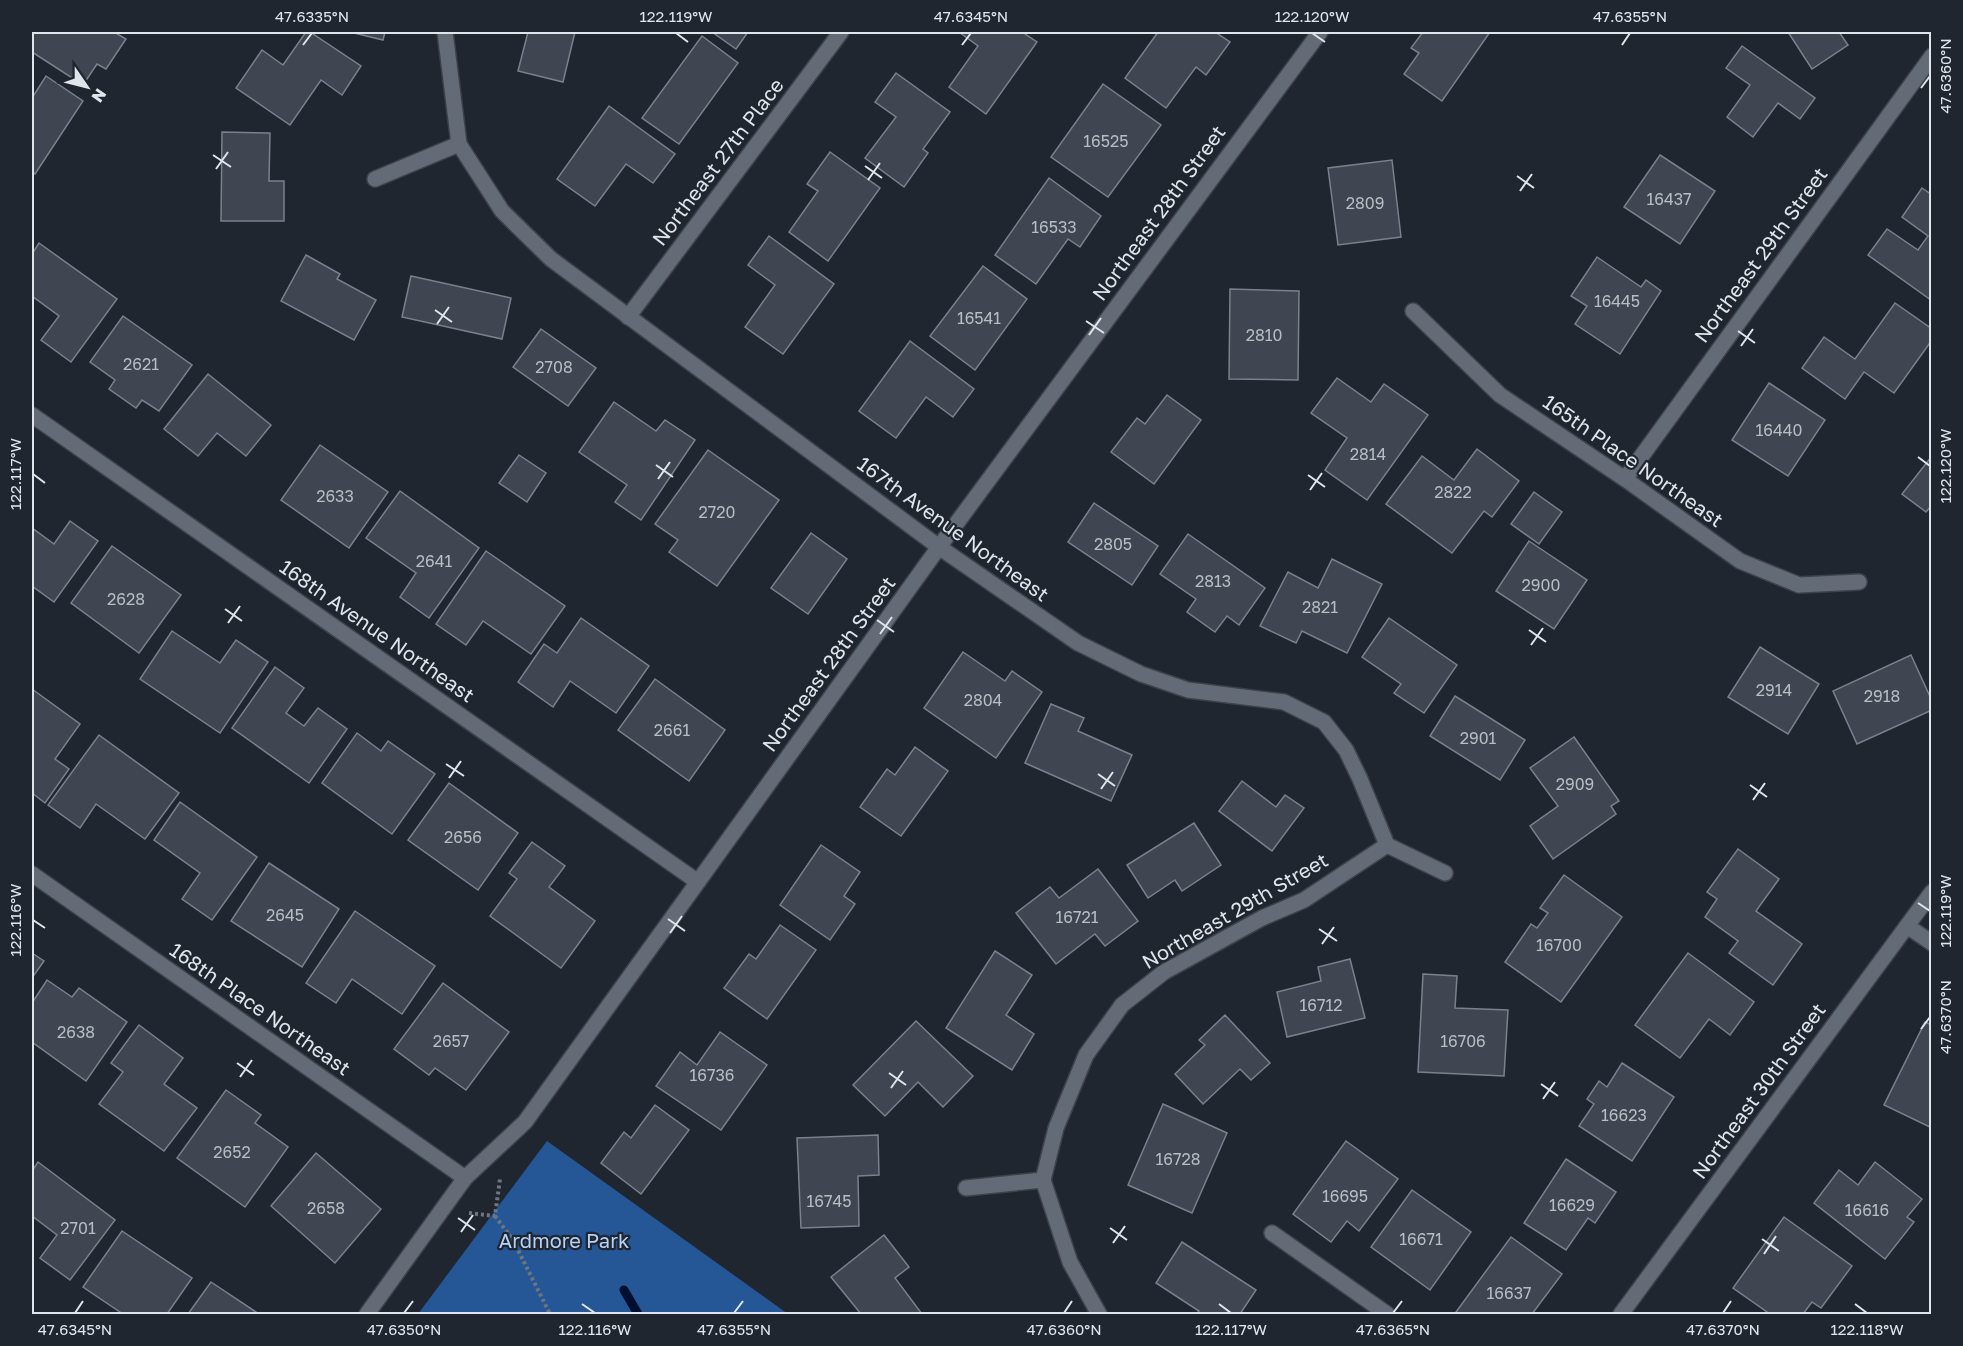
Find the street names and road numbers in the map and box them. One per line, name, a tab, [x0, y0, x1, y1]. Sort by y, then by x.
street label: Northeast 27th Place	[647, 73, 788, 250]
street label: Northeast 28th Street	[1087, 120, 1230, 305]
street label: Northeast 29th Street	[1689, 162, 1832, 347]
street label: 165th Place Northeast	[1539, 389, 1728, 531]
street label: 167th Avenue Northeast	[853, 451, 1054, 606]
street label: 168th Avenue Northeast	[276, 554, 480, 707]
street label: Northeast 28th Street	[757, 571, 900, 756]
street label: Northeast 29th Street	[1137, 847, 1332, 973]
street label: 168th Place Northeast	[166, 937, 355, 1080]
street label: Northeast 30th Street	[1687, 998, 1830, 1183]

